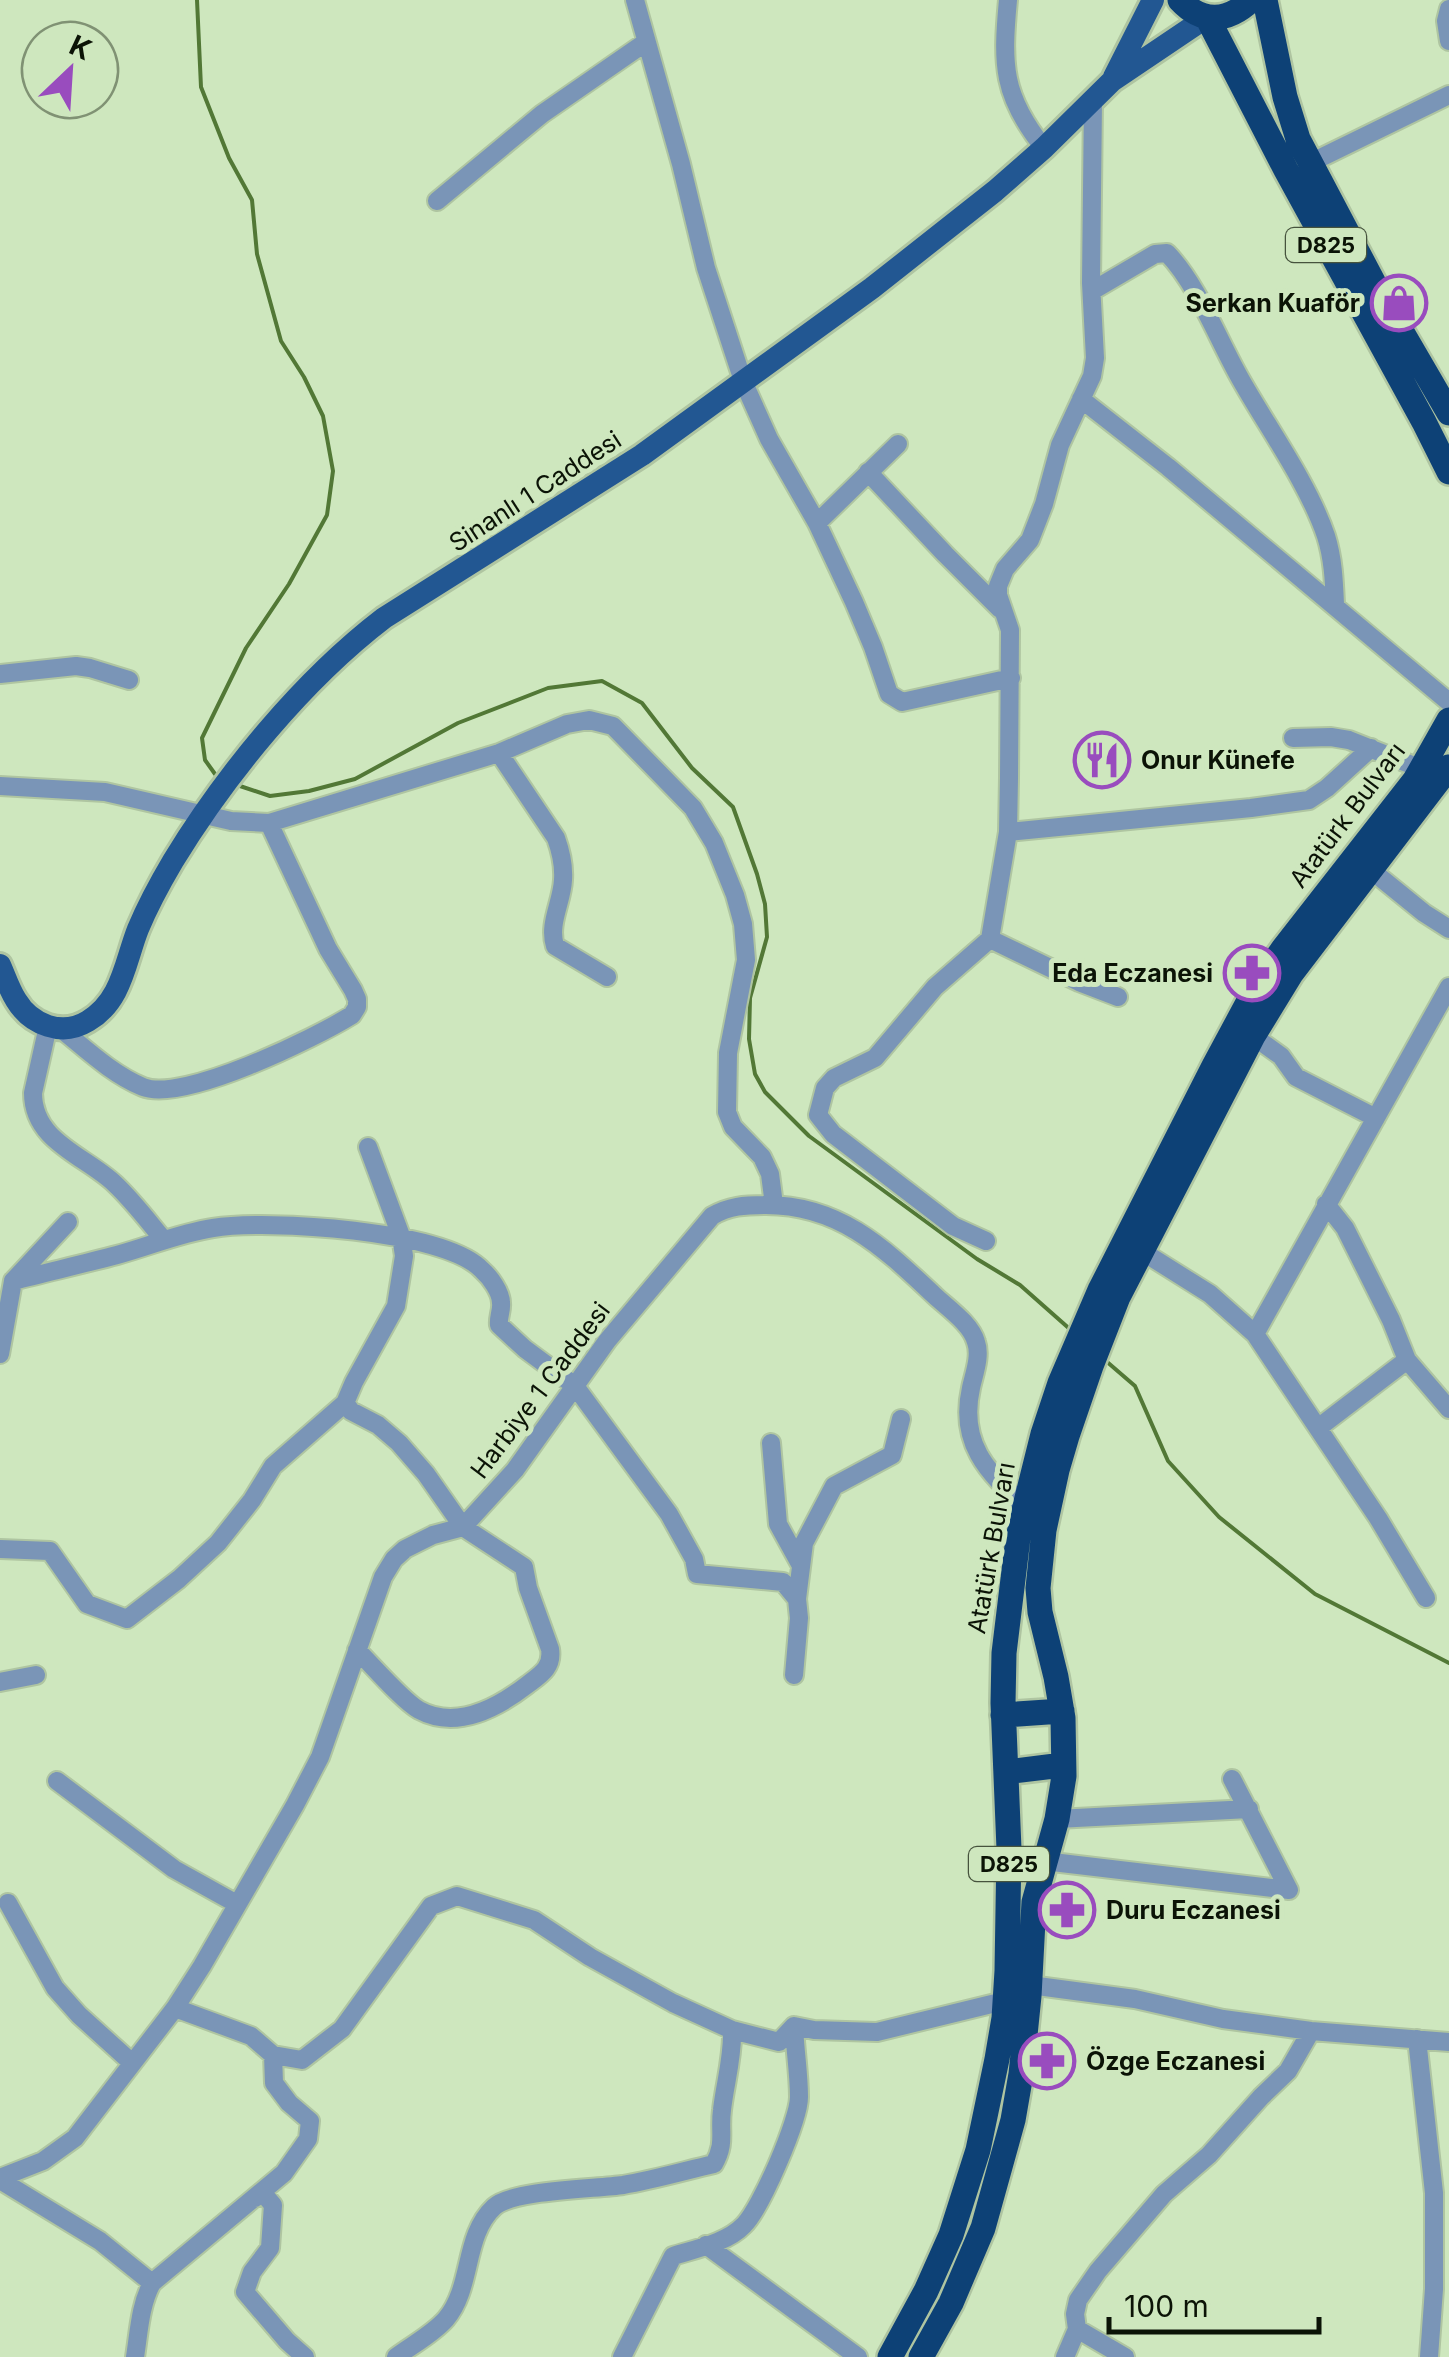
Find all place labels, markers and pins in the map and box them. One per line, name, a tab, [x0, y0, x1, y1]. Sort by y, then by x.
shop icon: Serkan Kuaför	[1369, 273, 1429, 333]
place label: Serkan Kuaför	[1186, 288, 1360, 318]
restaurant icon: Onur Künefe	[1072, 730, 1132, 790]
place label: Onur Künefe	[1141, 745, 1295, 775]
pharmacy icon: Eda Eczanesi	[1222, 943, 1282, 1003]
place label: Eda Eczanesi	[1052, 958, 1213, 988]
pharmacy icon: Duru Eczanesi	[1037, 1880, 1097, 1940]
place label: Duru Eczanesi	[1106, 1895, 1281, 1925]
pharmacy icon: Özge Eczanesi	[1017, 2031, 1077, 2091]
place label: Özge Eczanesi	[1086, 2046, 1265, 2076]

